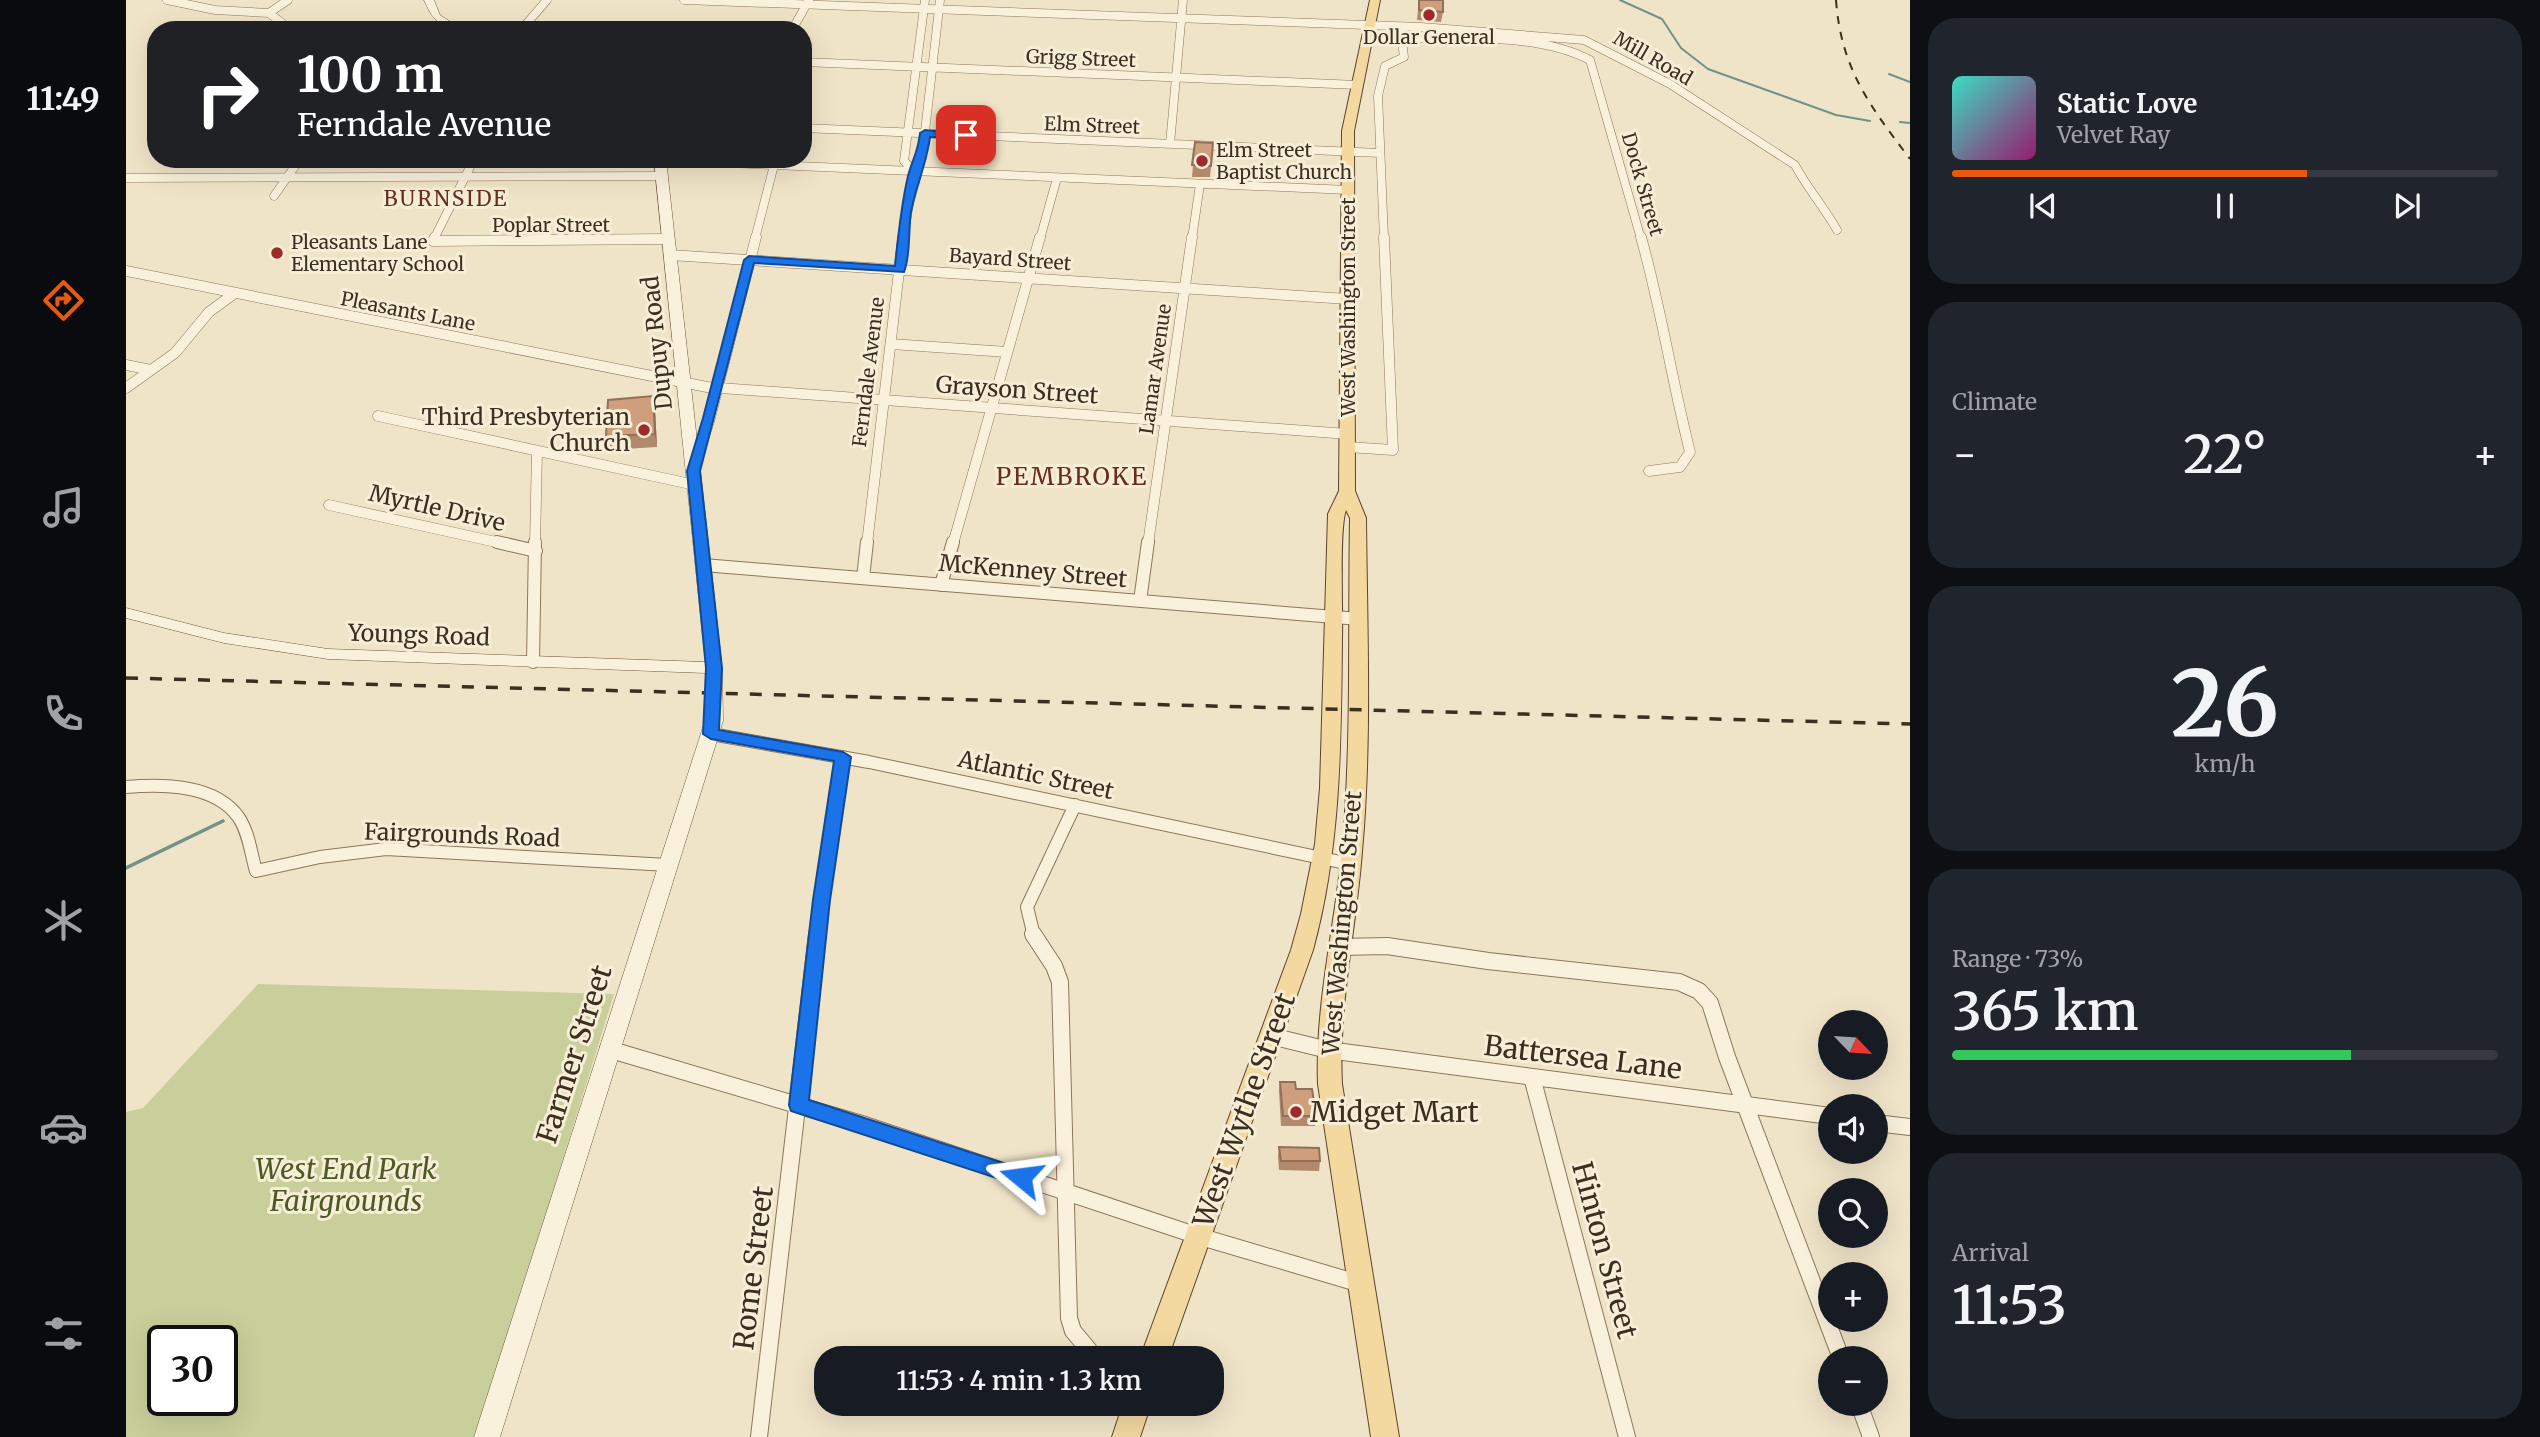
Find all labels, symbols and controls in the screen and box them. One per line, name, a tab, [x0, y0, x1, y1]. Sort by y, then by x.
marker: Dollar General	[1421, 7, 1437, 23]
place label: Dollar General	[1363, 25, 1495, 49]
street label: Mill Road	[1609, 26, 1697, 90]
text: 100 m	[297, 44, 444, 105]
street label: Grigg Street	[1026, 44, 1137, 72]
icon: right	[182, 49, 273, 140]
text: 11:49	[26, 79, 100, 119]
text: Static Love	[2057, 87, 2197, 120]
text: Ferndale Avenue	[297, 105, 551, 145]
pin	[936, 105, 996, 165]
street label: Elm Street	[1044, 111, 1141, 139]
icon: arrive	[947, 116, 985, 154]
text: Velvet Ray	[2057, 120, 2170, 149]
street label: Dock Street	[1617, 129, 1669, 239]
place label: Elm Street Baptist Church	[1216, 138, 1352, 184]
marker: Elm Street Baptist Church	[1194, 153, 1210, 169]
district label: BURNSIDE	[384, 185, 508, 212]
icon: previous	[2024, 187, 2062, 225]
icon: pause	[2206, 187, 2244, 225]
icon: next	[2388, 187, 2426, 225]
street label: West Washington Street	[1336, 197, 1360, 418]
street label: Poplar Street	[492, 213, 611, 237]
place label: Pleasants Lane Elementary School	[291, 230, 464, 276]
street label: Bayard Street	[948, 243, 1072, 275]
marker: Pleasants Lane Elementary School	[269, 245, 285, 261]
street label: Dupuy Road	[635, 274, 678, 412]
icon: directions	[39, 276, 88, 325]
street label: Pleasants Lane	[339, 286, 477, 336]
street label: Ferndale Avenue	[847, 296, 889, 448]
street label: Lamar Avenue	[1134, 302, 1176, 436]
street label: Grayson Street	[935, 369, 1099, 410]
text: Climate	[1952, 387, 2037, 416]
place label: Third Presbyterian Church	[422, 402, 630, 457]
marker: Third Presbyterian Church	[636, 422, 652, 438]
text: 22°	[2183, 422, 2267, 487]
text: −	[1952, 431, 1977, 478]
text: +	[2473, 431, 2498, 478]
district label: PEMBROKE	[996, 461, 1148, 492]
street label: Myrtle Drive	[366, 478, 508, 537]
icon: music	[39, 483, 88, 532]
street label: McKenney Street	[938, 548, 1128, 593]
street label: Youngs Road	[347, 617, 491, 651]
text: 26	[2171, 646, 2279, 761]
icon: phone	[39, 689, 88, 738]
street label: Atlantic Street	[955, 744, 1117, 805]
text: km/h	[2195, 749, 2255, 778]
street label: West Washington Street	[1315, 790, 1368, 1057]
street label: Fairgrounds Road	[363, 817, 561, 852]
icon: climate	[39, 896, 88, 945]
text: Range · 73%	[1952, 944, 2083, 973]
street label: Farmer Street	[528, 960, 620, 1148]
text: 365 km	[1952, 979, 2139, 1044]
street label: West Wythe Street	[1184, 988, 1303, 1233]
north arrow	[1818, 1010, 1888, 1080]
map controls	[1818, 1010, 1888, 1416]
street label: Battersea Lane	[1482, 1027, 1684, 1087]
place label: Midget Mart	[1310, 1094, 1479, 1130]
button: sound	[1818, 1094, 1888, 1164]
icon: car	[39, 1103, 88, 1152]
marker: Midget Mart	[1288, 1104, 1304, 1120]
position arrow	[984, 1140, 1058, 1214]
park label: West End Park Fairgrounds	[255, 1151, 437, 1219]
street label: Hinton Street	[1564, 1158, 1646, 1342]
button: search	[1818, 1178, 1888, 1248]
street label: Rome Street	[725, 1184, 781, 1352]
text: Arrival	[1952, 1238, 2029, 1267]
button: +	[1818, 1262, 1888, 1332]
text: 11:53	[1952, 1273, 2067, 1338]
icon: filters	[39, 1309, 88, 1358]
speed limit sign: 30	[147, 1325, 238, 1416]
button: −	[1818, 1346, 1888, 1416]
text: 11:53 · 4 min · 1.3 km	[896, 1364, 1142, 1397]

